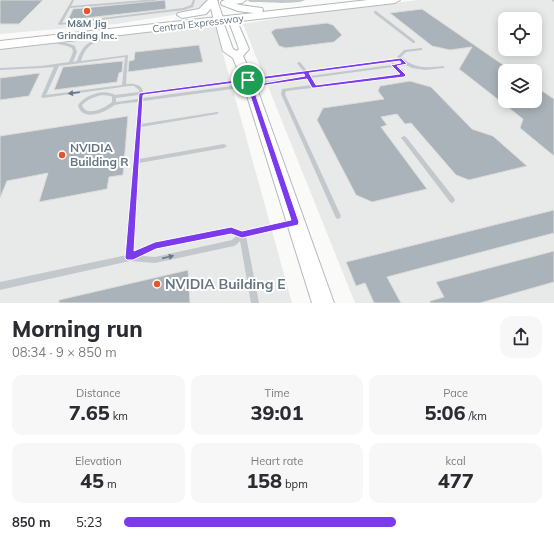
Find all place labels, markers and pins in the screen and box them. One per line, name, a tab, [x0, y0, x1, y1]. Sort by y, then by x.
marker: M&M Jig Grinding Inc.	[82, 6, 92, 16]
place label: M&M Jig Grinding Inc.	[57, 17, 117, 42]
pin	[231, 63, 265, 97]
place label: NVIDIA Building R	[70, 140, 129, 169]
marker: NVIDIA Building R	[57, 150, 67, 160]
place label: NVIDIA Building E	[165, 275, 286, 293]
marker: NVIDIA Building E	[152, 279, 162, 289]

